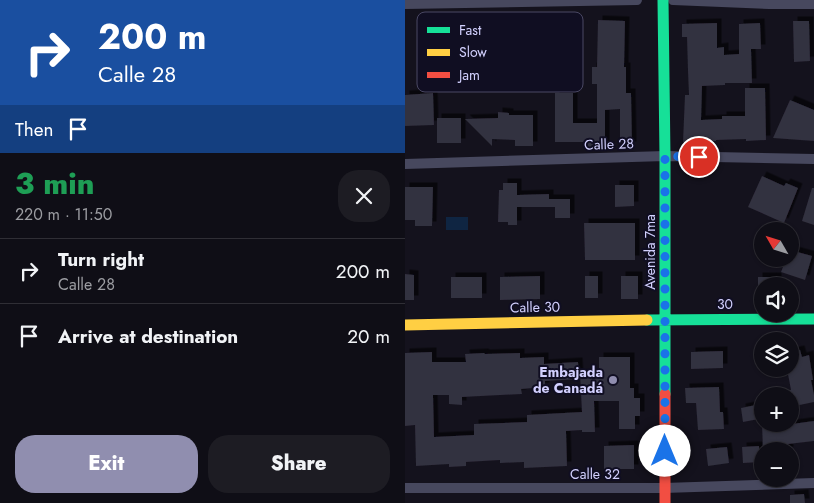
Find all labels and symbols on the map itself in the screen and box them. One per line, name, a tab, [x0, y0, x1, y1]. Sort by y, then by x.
legend	[417, 12, 583, 92]
text: Fast	[459, 20, 482, 40]
text: Slow	[459, 42, 487, 62]
text: Jam	[457, 65, 480, 85]
street label: Calle 28	[584, 133, 634, 155]
pin	[678, 136, 720, 178]
street label: Avenida 7ma	[640, 214, 660, 290]
north arrow	[754, 222, 799, 268]
street label: 30	[717, 294, 733, 314]
street label: Calle 30	[510, 297, 560, 317]
place label: Embajada de Canadá	[533, 362, 603, 398]
marker: Embajada de Canadá	[607, 374, 619, 386]
position arrow	[638, 424, 690, 476]
street label: Calle 32	[570, 464, 620, 484]

